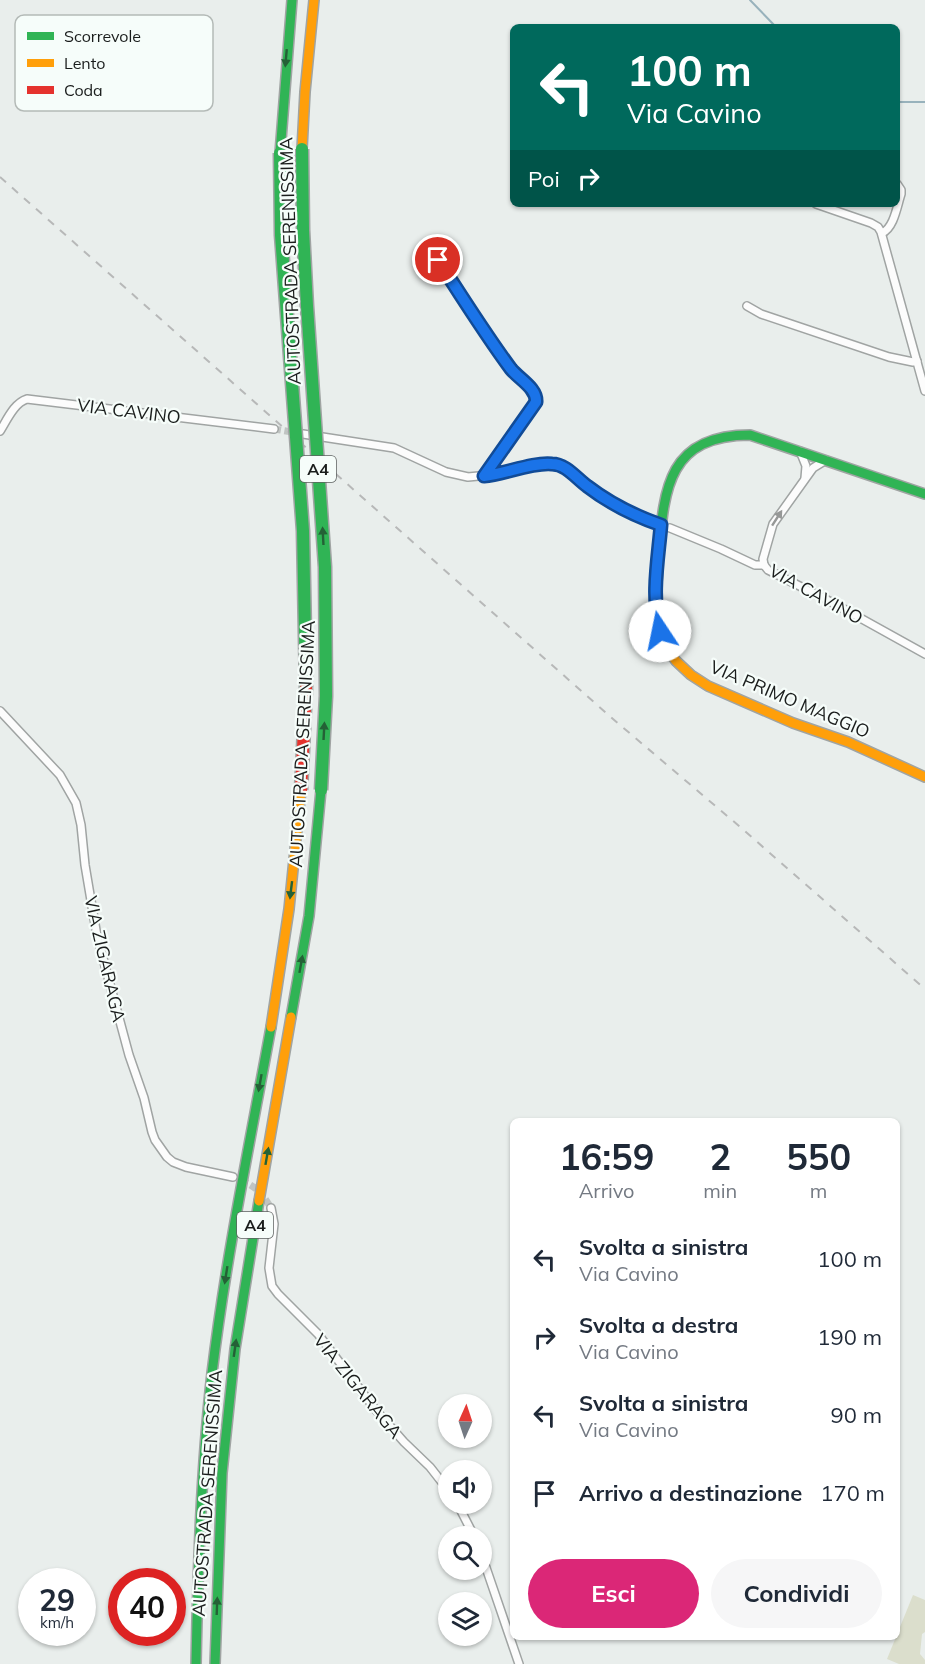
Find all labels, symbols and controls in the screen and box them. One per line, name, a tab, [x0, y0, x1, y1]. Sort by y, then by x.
legend	[15, 15, 213, 111]
text: Scorrevole	[64, 26, 141, 46]
text: 100 m	[627, 44, 752, 97]
icon: left	[528, 48, 606, 126]
one-way arrow	[281, 49, 291, 68]
text: Lento	[64, 53, 105, 73]
text: Coda	[64, 80, 103, 100]
text: Via Cavino	[627, 96, 762, 130]
street label: AUTOSTRADA SERENISSIMA	[274, 137, 306, 385]
icon: right	[572, 162, 605, 195]
text: Poi	[528, 165, 560, 193]
pin	[412, 234, 463, 285]
icon: arrive	[421, 243, 454, 276]
street label: VIA CAVINO	[76, 393, 182, 429]
road number: A4	[300, 456, 336, 482]
one-way arrow	[772, 510, 783, 527]
one-way arrow	[318, 527, 327, 546]
street label: VIA CAVINO	[765, 559, 867, 629]
position arrow	[628, 599, 692, 663]
street label: AUTOSTRADA SERENISSIMA	[284, 620, 320, 868]
street label: VIA PRIMO MAGGIO	[707, 655, 873, 743]
one-way arrow	[320, 722, 329, 741]
one-way arrow	[287, 881, 296, 900]
street label: VIA ZIGARAGA	[79, 894, 131, 1024]
one-way arrow	[297, 954, 306, 973]
one-way arrow	[255, 1074, 264, 1093]
text: 16:59	[559, 1134, 654, 1179]
text: 2	[709, 1134, 731, 1179]
text: 550	[786, 1134, 851, 1179]
one-way arrow	[263, 1146, 272, 1165]
text: Arrivo	[579, 1178, 635, 1203]
text: min	[703, 1178, 737, 1203]
text: m	[810, 1178, 827, 1203]
road number: A4	[237, 1212, 273, 1238]
text: Svolta a sinistra	[579, 1233, 748, 1261]
icon: left	[528, 1243, 561, 1276]
text: 100 m	[817, 1245, 882, 1273]
text: Via Cavino	[579, 1261, 679, 1286]
one-way arrow	[222, 1266, 231, 1285]
text: Svolta a destra	[579, 1311, 738, 1339]
icon: right	[528, 1321, 561, 1354]
text: 190 m	[817, 1323, 882, 1351]
street label: VIA ZIGARAGA	[309, 1329, 407, 1443]
one-way arrow	[230, 1339, 240, 1358]
text: Via Cavino	[579, 1339, 679, 1364]
street label: AUTOSTRADA SERENISSIMA	[187, 1369, 227, 1617]
text: Svolta a sinistra	[579, 1389, 748, 1417]
north arrow	[438, 1394, 492, 1448]
map controls	[438, 1394, 492, 1646]
icon: left	[528, 1399, 561, 1432]
text: 90 m	[831, 1401, 882, 1429]
text: Via Cavino	[579, 1417, 679, 1442]
button: sound	[438, 1460, 492, 1514]
icon: arrive	[528, 1477, 561, 1510]
text: Arrivo a destinazione	[579, 1479, 802, 1507]
text: 170 m	[820, 1479, 885, 1507]
button: search	[438, 1526, 492, 1580]
button: Esci	[528, 1559, 699, 1628]
button: Condividi	[711, 1559, 882, 1628]
speed limit sign: 40	[108, 1568, 186, 1646]
text: 29	[39, 1581, 75, 1619]
button: layers	[438, 1592, 492, 1646]
one-way arrow	[212, 1596, 222, 1615]
text: km/h	[40, 1613, 74, 1632]

